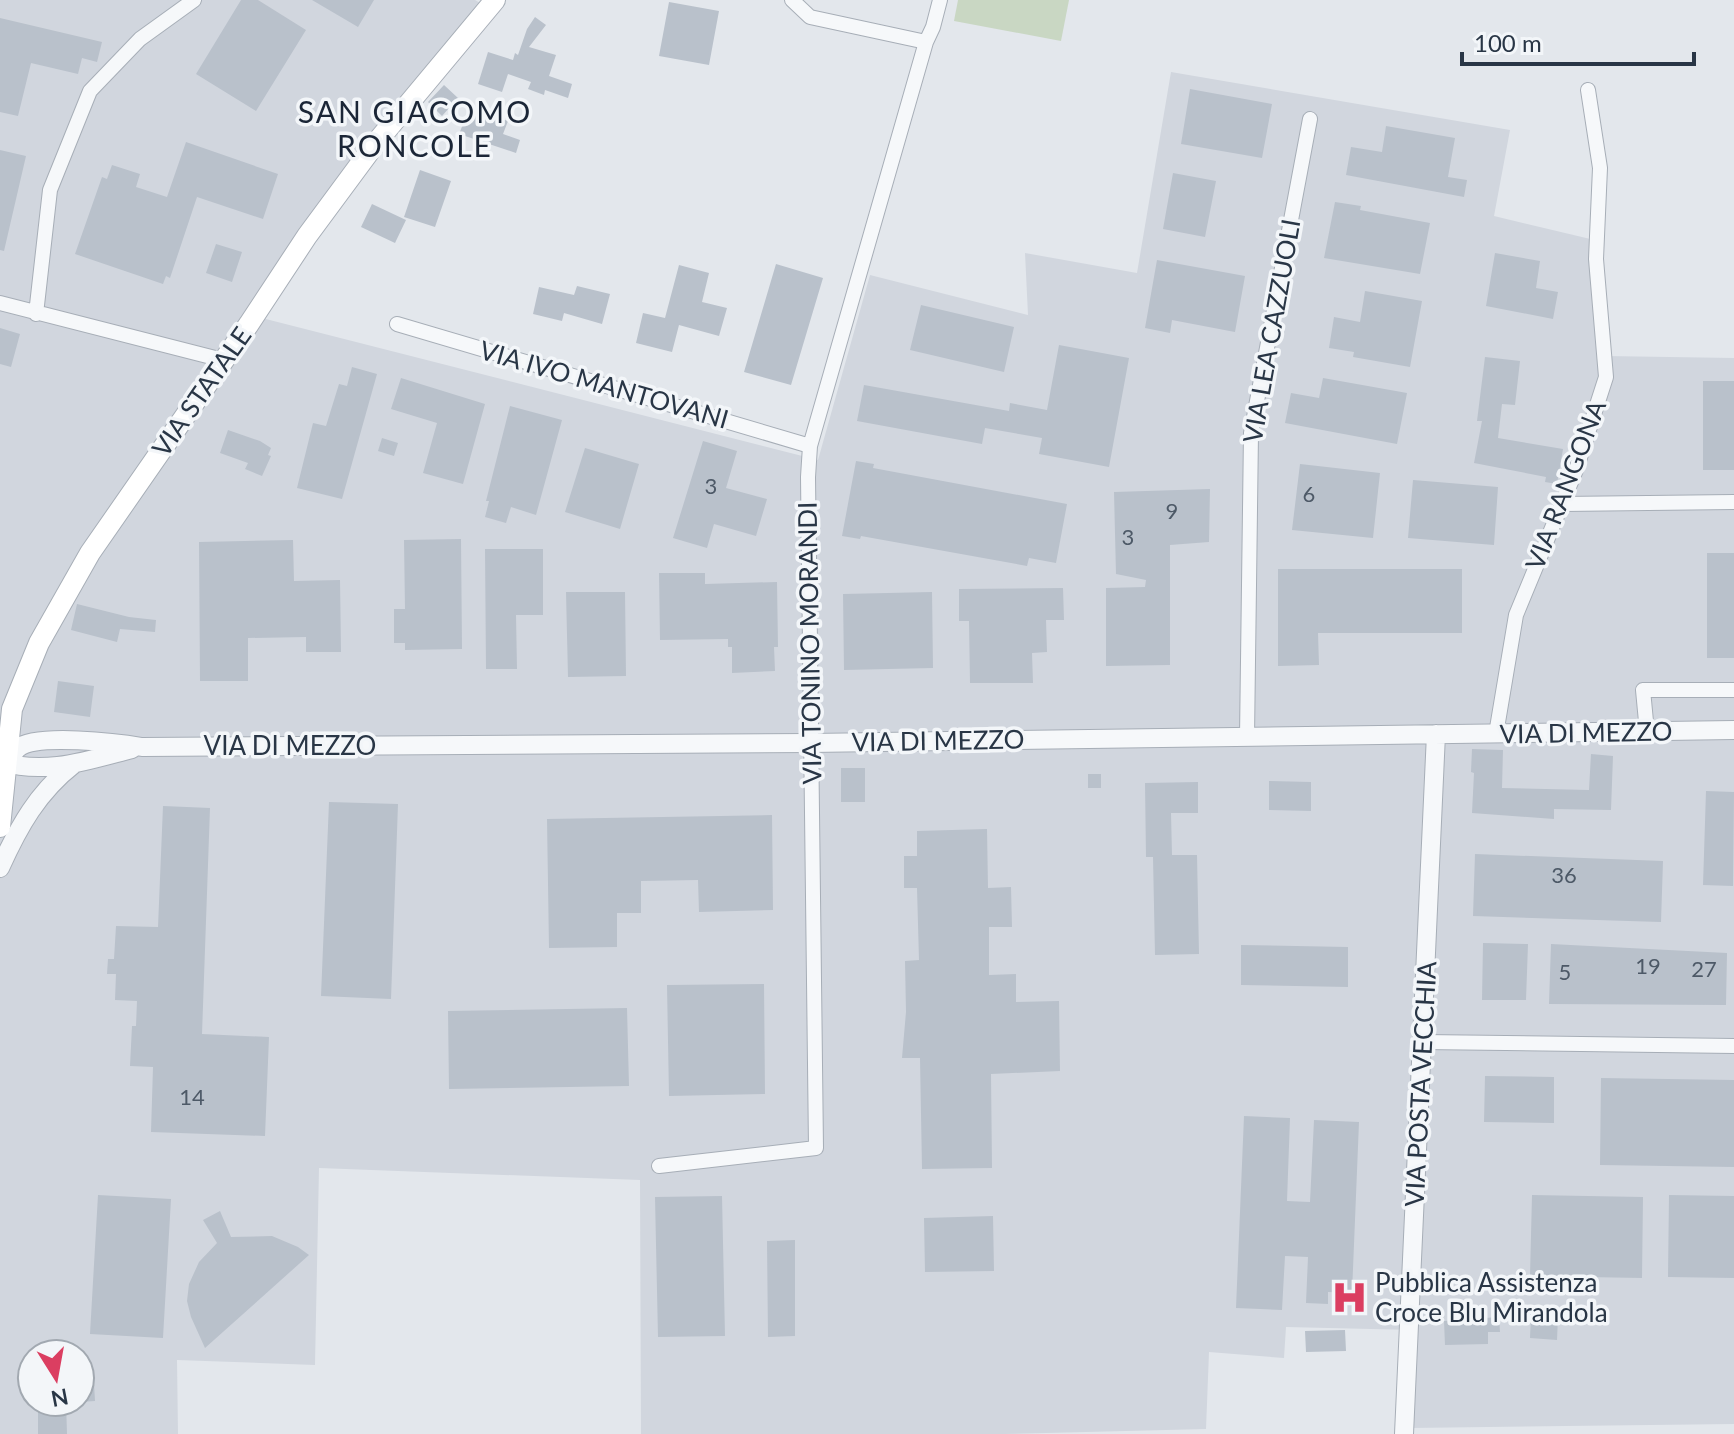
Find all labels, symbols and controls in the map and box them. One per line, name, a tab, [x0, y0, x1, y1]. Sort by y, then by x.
scale bar	[1462, 16, 1694, 66]
text: 100 m	[1474, 28, 1542, 57]
district label: SAN GIACOMO RONCOLE	[298, 93, 532, 163]
street label: VIA LEA CAZZUOLI	[1236, 216, 1306, 445]
street label: VIA STATALE	[145, 320, 258, 463]
street label: VIA IVO MANTOVANI	[476, 333, 732, 435]
street label: VIA RANGONA	[1518, 395, 1612, 574]
house number: 3	[705, 472, 717, 499]
house number: 6	[1303, 480, 1315, 507]
house number: 9	[1166, 497, 1178, 524]
street label: VIA TONINO MORANDI	[791, 501, 827, 785]
house number: 3	[1122, 523, 1134, 550]
street label: VIA DI MEZZO	[1499, 714, 1673, 750]
street label: VIA DI MEZZO	[851, 722, 1025, 758]
street label: VIA DI MEZZO	[204, 729, 376, 761]
house number: 36	[1551, 861, 1577, 888]
house number: 19	[1635, 952, 1661, 979]
house number: 27	[1691, 955, 1717, 982]
house number: 5	[1559, 958, 1571, 985]
street label: VIA POSTA VECCHIA	[1398, 960, 1442, 1208]
house number: 14	[179, 1083, 205, 1110]
place label: Pubblica Assistenza Croce Blu Mirandola	[1375, 1266, 1608, 1328]
hospital icon: Pubblica Assistenza Croce Blu Mirandola	[1330, 1279, 1368, 1317]
north arrow	[16, 1338, 96, 1418]
text: N	[49, 1383, 71, 1413]

